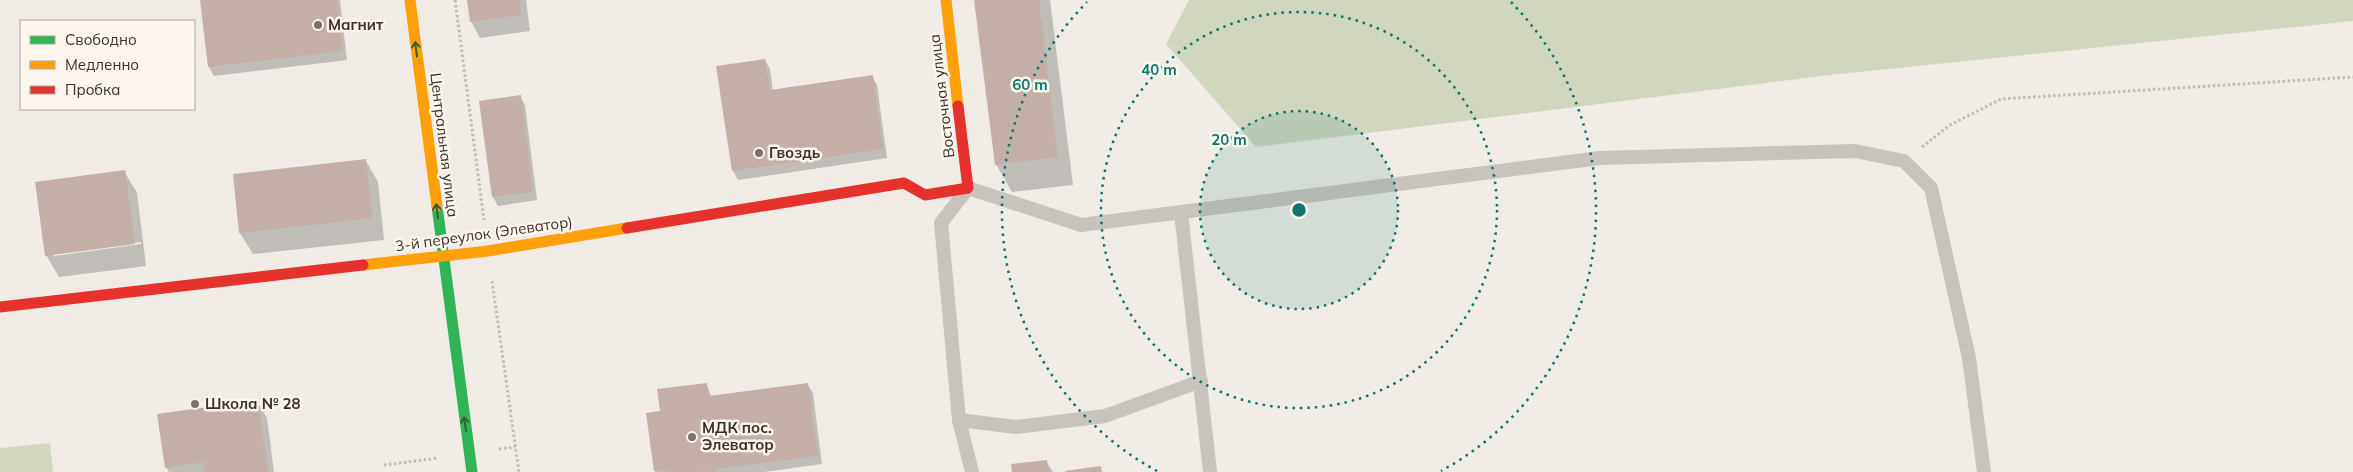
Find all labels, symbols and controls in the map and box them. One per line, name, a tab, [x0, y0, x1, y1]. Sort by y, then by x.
place label: Магнит	[328, 15, 384, 34]
marker: Магнит	[312, 19, 324, 31]
legend	[20, 20, 195, 110]
text: Свободно	[65, 30, 137, 49]
street label: Восточная улица	[924, 33, 959, 159]
one-way arrow	[411, 42, 421, 58]
text: Медленно	[65, 55, 139, 74]
text: 40 m	[1141, 60, 1177, 79]
street label: Центральная улица	[426, 72, 463, 218]
text: 60 m	[1012, 75, 1048, 94]
text: Пробка	[65, 80, 120, 99]
text: 20 m	[1211, 130, 1247, 149]
place label: Гвоздь	[769, 143, 820, 162]
marker: Гвоздь	[753, 147, 765, 159]
centre of rings	[1290, 201, 1308, 219]
one-way arrow	[432, 203, 442, 219]
street label: 3-й переулок (Элеватор)	[394, 212, 574, 255]
place label: Школа № 28	[205, 394, 301, 413]
marker: Школа № 28	[189, 398, 201, 410]
one-way arrow	[460, 416, 470, 432]
place label: МДК пос. Элеватор	[702, 418, 774, 454]
marker: МДК пос. Элеватор	[686, 431, 698, 443]

